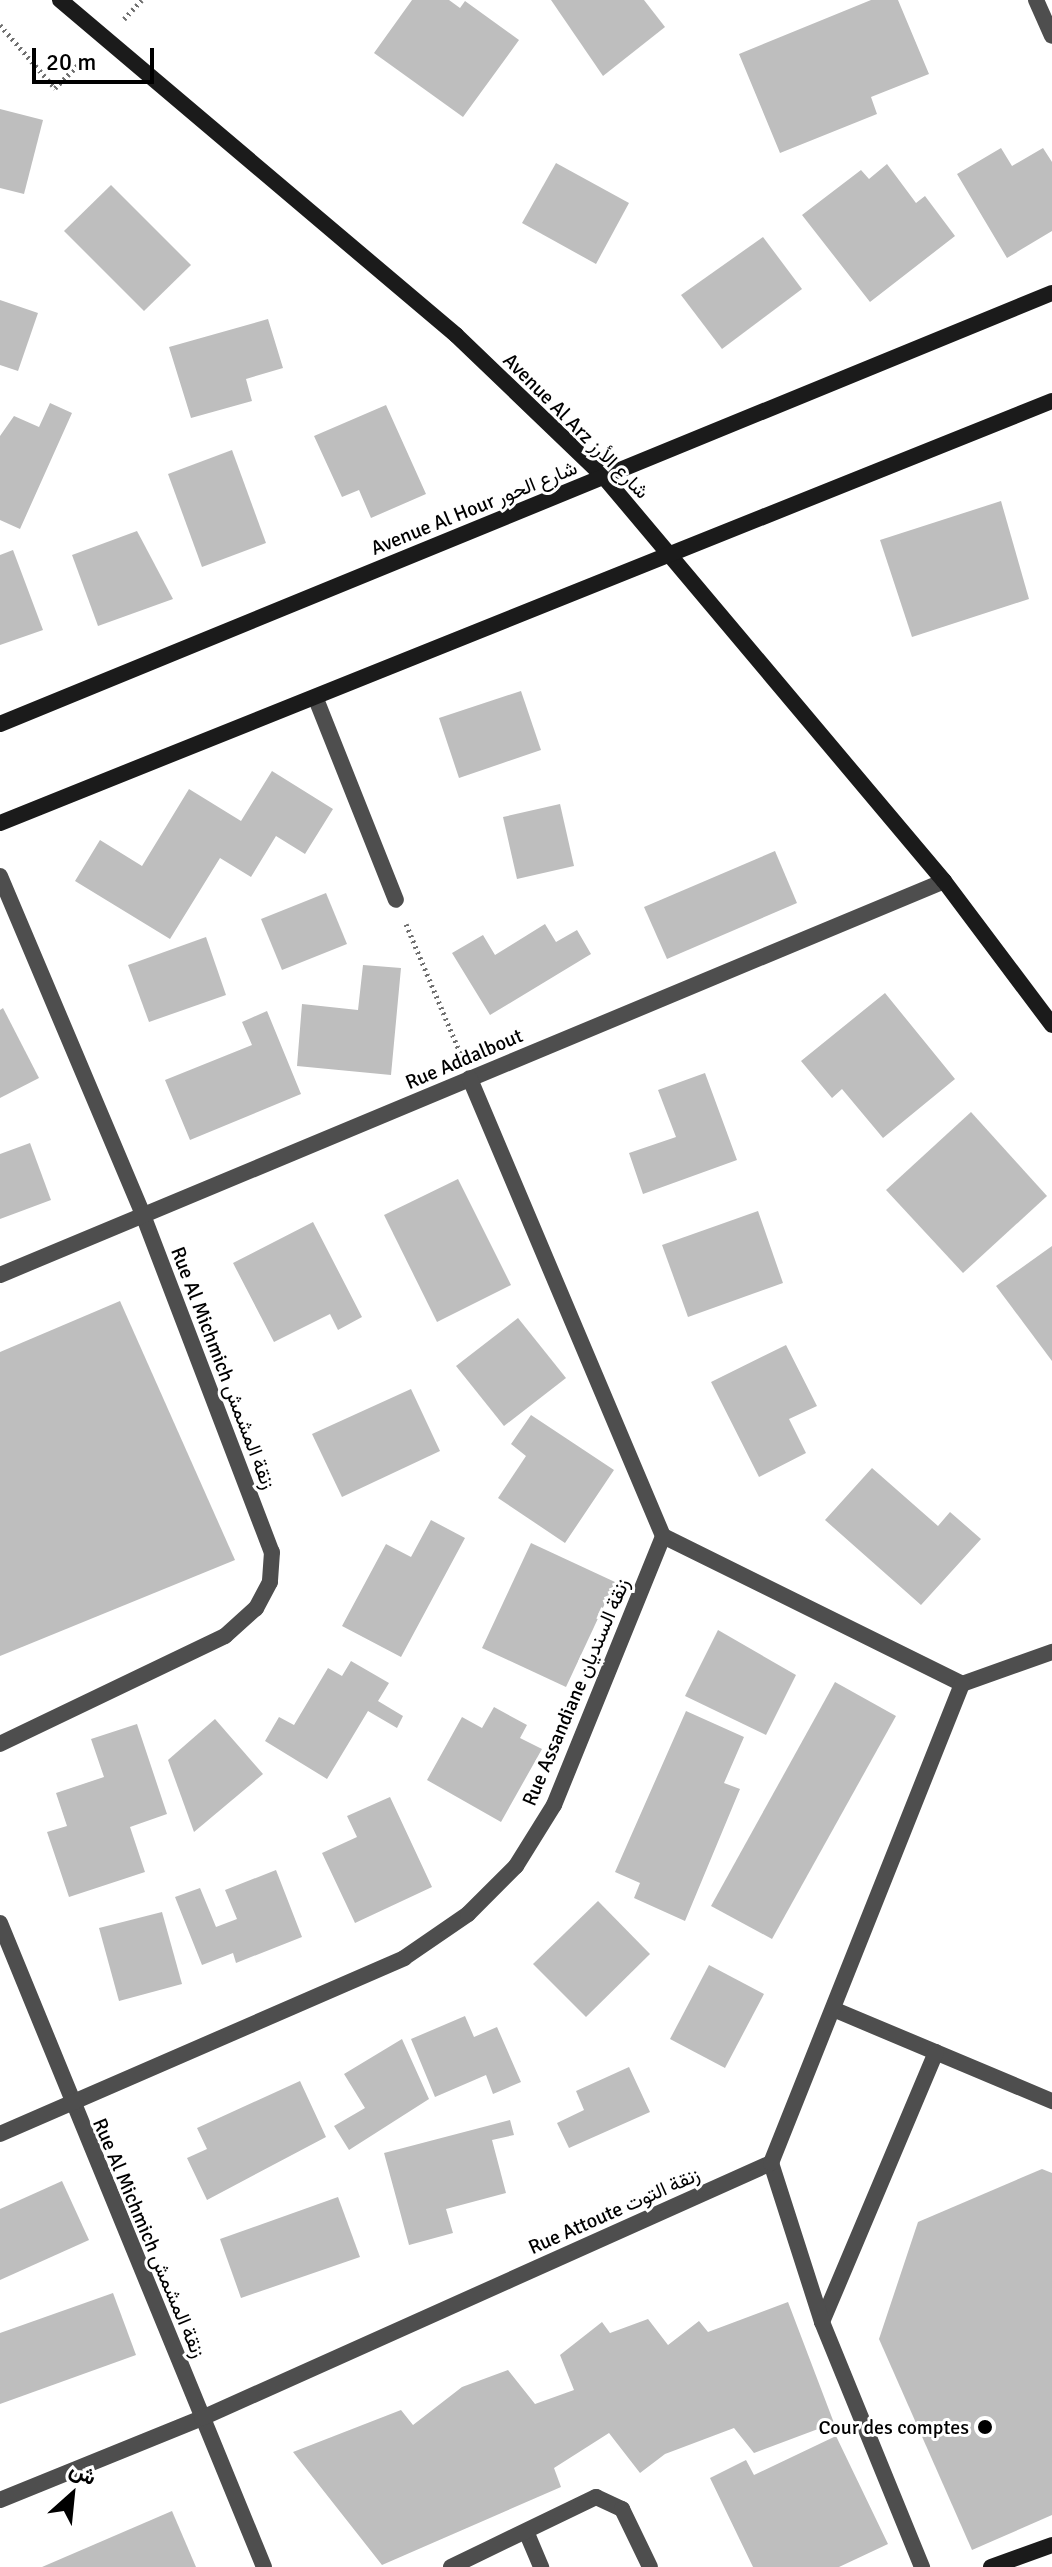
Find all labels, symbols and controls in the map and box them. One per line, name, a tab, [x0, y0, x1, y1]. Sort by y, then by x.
scale bar	[36, 32, 158, 82]
text: 20 m	[46, 47, 96, 77]
street label: Avenue Al Arz شارع الأرز	[498, 348, 654, 504]
street label: Avenue Al Hour شارع الحور	[367, 456, 581, 560]
street label: Rue Addalbout	[402, 1024, 526, 1094]
street label: Rue Al Michmich زنقة المشمش	[166, 1243, 280, 1493]
street label: Rue Assandiane زنقة السنديان	[517, 1575, 635, 1809]
street label: Rue Al Michmich زنقة المشمش	[88, 2115, 210, 2361]
street label: Rue Attoute زنقة التوت	[525, 2162, 703, 2260]
place label: Cour des comptes	[818, 2415, 969, 2439]
marker: Cour des comptes	[976, 2418, 994, 2436]
north arrow	[32, 2455, 112, 2535]
text: ش	[65, 2455, 101, 2491]

